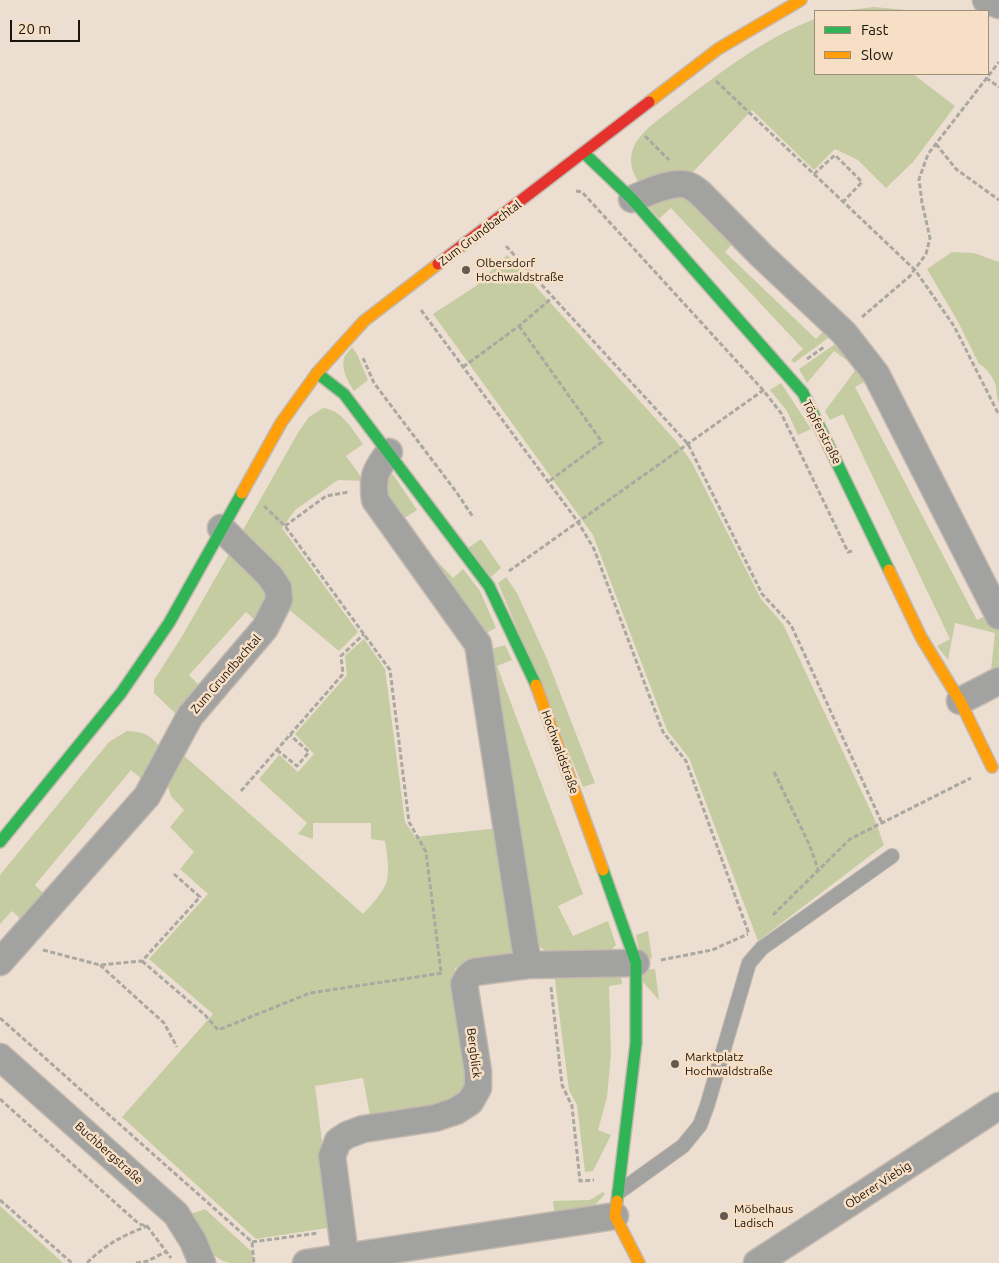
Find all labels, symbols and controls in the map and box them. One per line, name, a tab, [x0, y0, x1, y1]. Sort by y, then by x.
scale bar	[12, 10, 82, 42]
legend	[814, 10, 989, 75]
text: 20 m	[18, 20, 51, 37]
text: Fast	[861, 21, 888, 38]
text: Slow	[861, 46, 893, 63]
street label: Zum Grundbachtal	[436, 197, 524, 269]
place label: Olbersdorf Hochwaldstraße	[476, 256, 564, 284]
marker: Olbersdorf Hochwaldstraße	[460, 264, 472, 276]
street label: Töpferstraße	[800, 397, 844, 467]
street label: Zum Grundbachtal	[188, 632, 264, 716]
street label: Hochwaldstraße	[538, 708, 582, 796]
street label: Bergblick	[464, 1027, 484, 1079]
place label: Marktplatz Hochwaldstraße	[685, 1050, 773, 1078]
marker: Marktplatz Hochwaldstraße	[669, 1058, 681, 1070]
street label: Buchbergstraße	[72, 1119, 146, 1187]
street label: Oberer Viebig	[842, 1158, 914, 1212]
place label: Möbelhaus Ladisch	[734, 1202, 793, 1230]
marker: Möbelhaus Ladisch	[718, 1210, 730, 1222]

